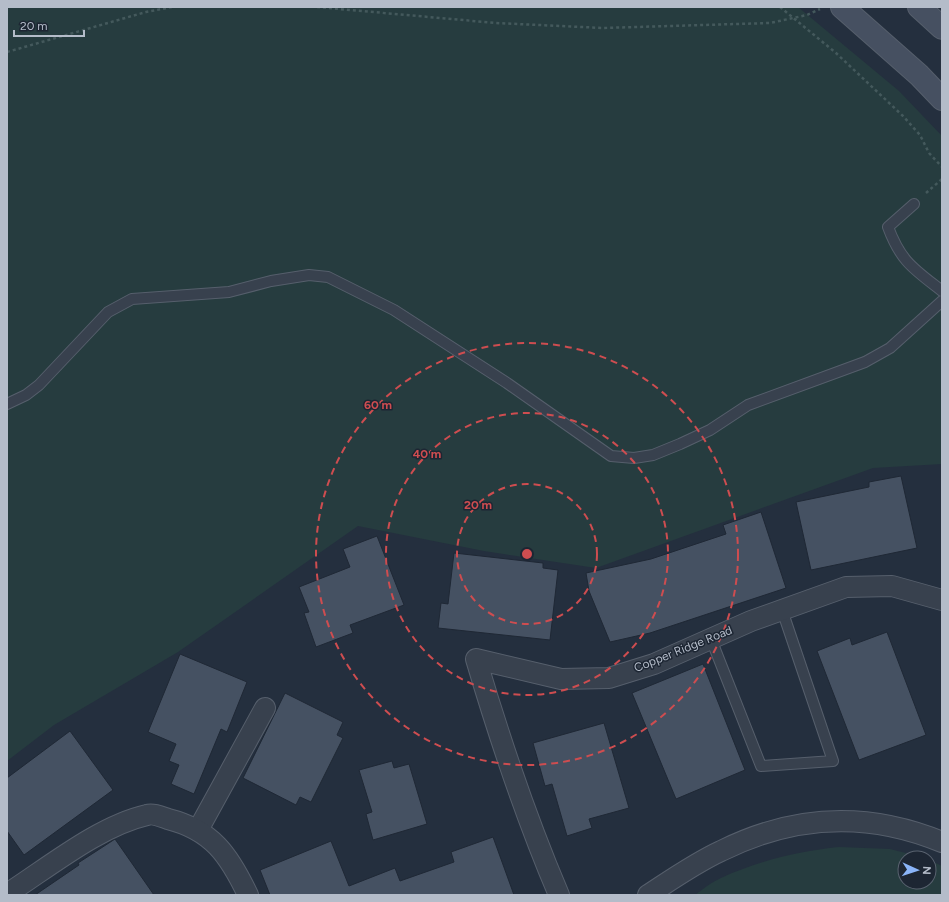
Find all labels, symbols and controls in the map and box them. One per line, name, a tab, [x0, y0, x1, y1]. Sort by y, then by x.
scale bar	[14, 12, 84, 38]
text: 20 m	[20, 19, 48, 33]
text: 60 m	[364, 398, 392, 412]
text: 40 m	[413, 447, 441, 461]
text: 20 m	[464, 498, 492, 512]
centre of rings	[520, 547, 534, 561]
street label: Copper Ridge Road	[632, 623, 734, 675]
north arrow	[897, 850, 937, 890]
text: N	[920, 866, 933, 875]

